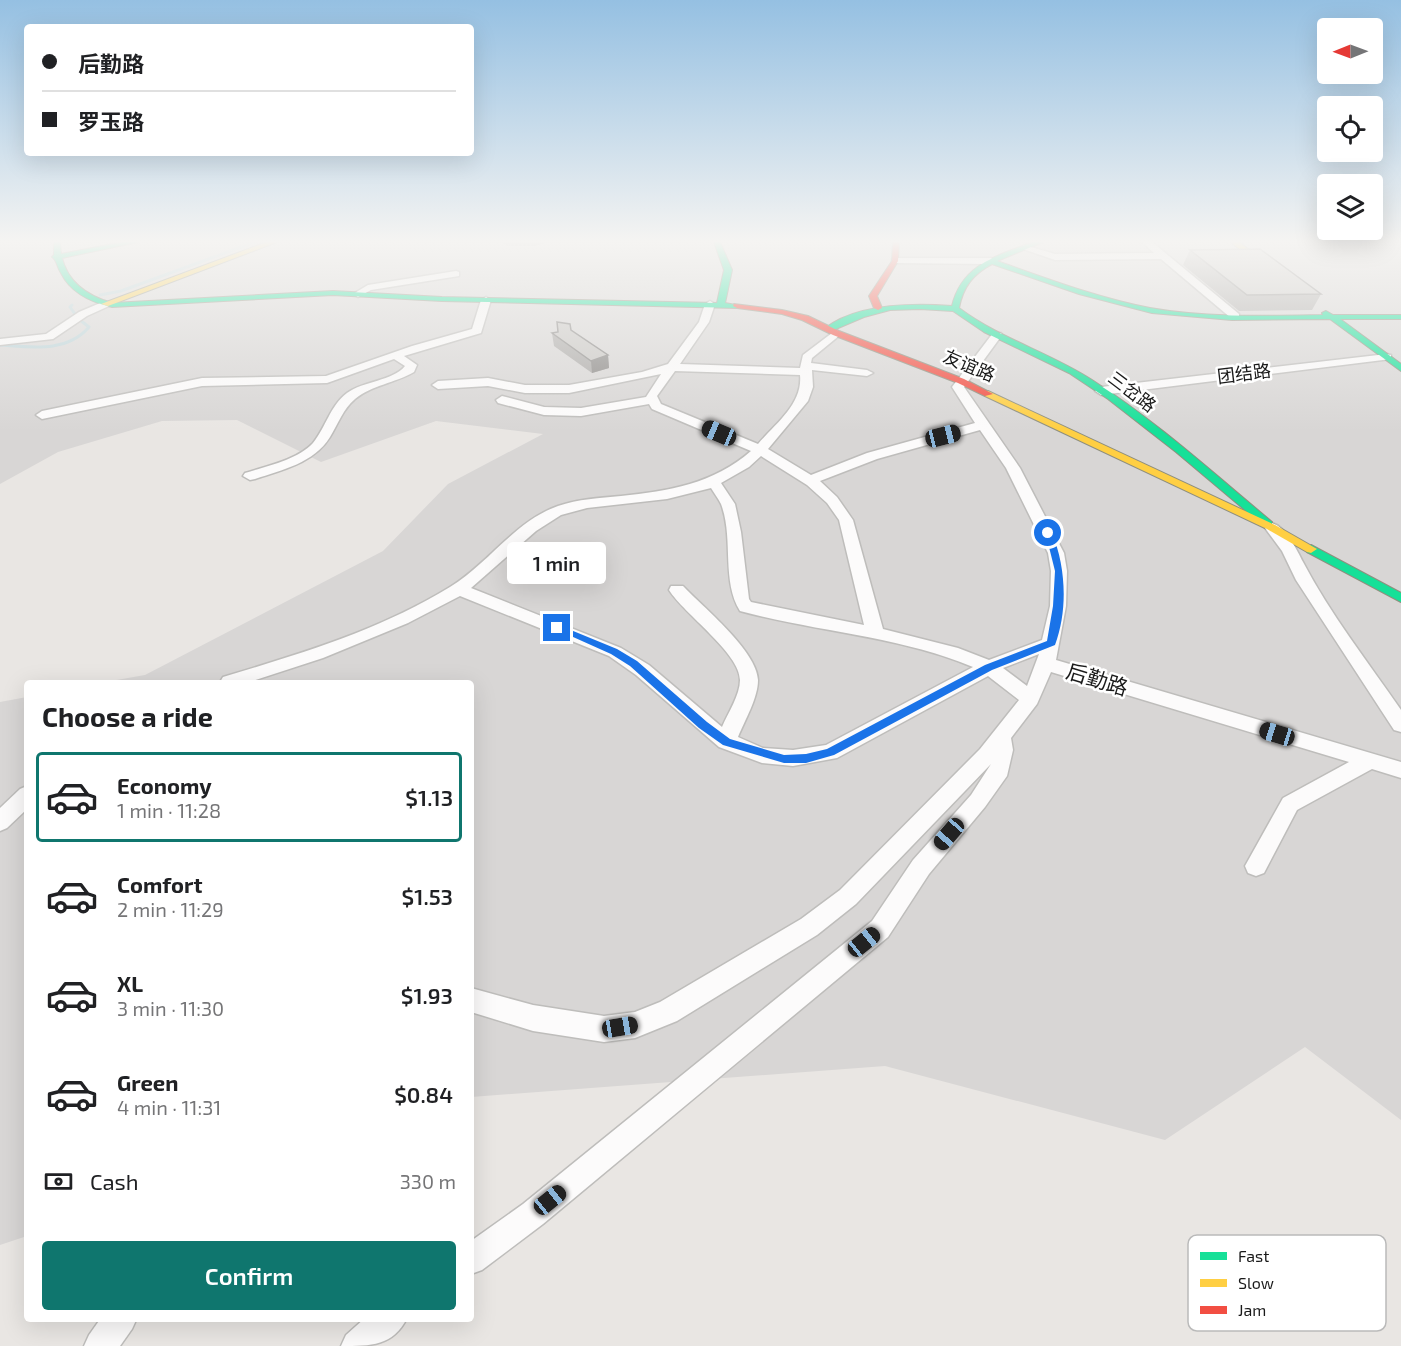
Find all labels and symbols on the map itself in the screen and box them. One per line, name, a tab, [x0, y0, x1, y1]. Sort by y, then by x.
north arrow	[1317, 18, 1383, 84]
street label: 友谊路	[940, 344, 999, 386]
street label: 团结路	[1216, 359, 1272, 387]
street label: 三岔路	[1104, 366, 1161, 416]
car	[699, 418, 739, 448]
car	[923, 423, 963, 449]
route start	[1034, 519, 1061, 546]
callout: 1 min	[508, 541, 606, 583]
route end	[543, 614, 570, 641]
street label: 后勤路	[1064, 657, 1131, 700]
car	[1257, 720, 1297, 748]
car	[930, 815, 968, 853]
car	[844, 924, 884, 960]
car	[601, 1015, 639, 1039]
car	[530, 1182, 570, 1218]
legend	[1188, 1235, 1386, 1331]
text: Fast	[1238, 1246, 1269, 1265]
text: Slow	[1238, 1273, 1274, 1292]
text: Jam	[1238, 1300, 1266, 1319]

